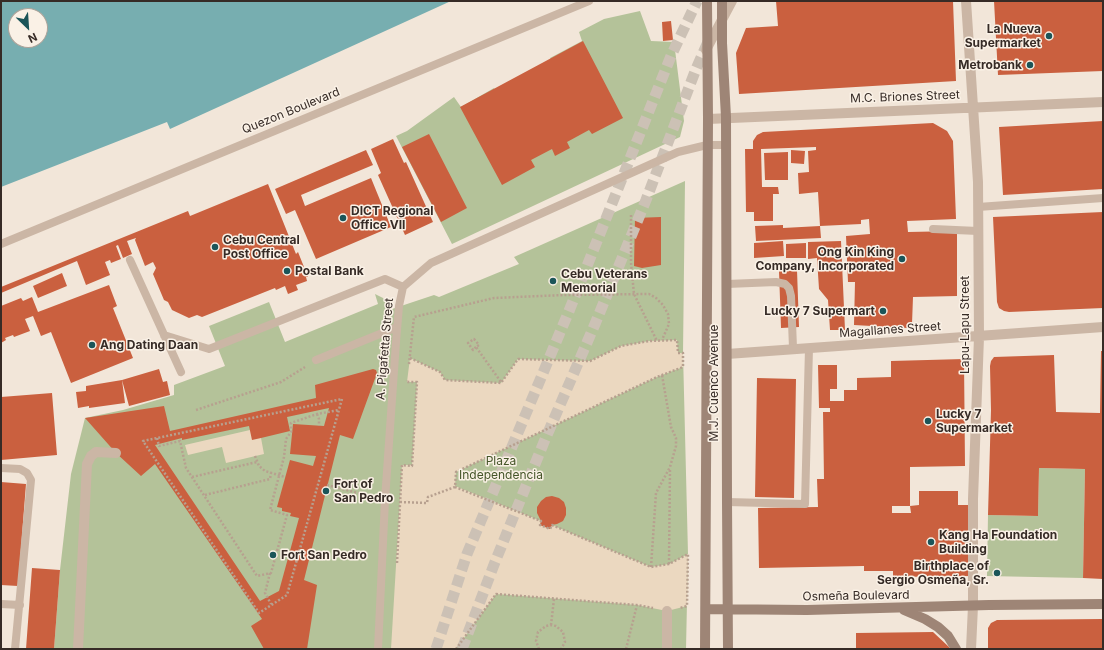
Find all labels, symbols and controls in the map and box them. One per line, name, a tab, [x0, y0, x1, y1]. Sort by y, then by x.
north arrow	[8, 8, 48, 48]
place label: La Nueva Supermarket	[965, 22, 1041, 50]
text: N	[26, 30, 39, 46]
marker: La Nueva Supermarket	[1044, 31, 1054, 41]
place label: Metrobank	[958, 58, 1022, 72]
marker: Metrobank	[1025, 60, 1035, 70]
street label: Quezon Boulevard	[240, 85, 342, 137]
street label: M.C. Briones Street	[850, 88, 960, 106]
place label: DICT Regional Office VII	[351, 204, 434, 232]
marker: DICT Regional Office VII	[338, 213, 348, 223]
place label: Cebu Central Post Office	[223, 233, 300, 261]
marker: Cebu Central Post Office	[210, 242, 220, 252]
place label: Ong Kin King Company, Incorporated	[755, 245, 894, 273]
marker: Ong Kin King Company, Incorporated	[897, 254, 907, 264]
place label: Postal Bank	[295, 264, 364, 278]
marker: Postal Bank	[282, 266, 292, 276]
place label: Cebu Veterans Memorial	[561, 267, 648, 295]
marker: Cebu Veterans Memorial	[548, 276, 558, 286]
street label: Lapu-Lapu Street	[958, 276, 972, 374]
street label: A. Pigafetta Street	[373, 297, 397, 401]
place label: Lucky 7 Supermart	[764, 304, 875, 318]
marker: Lucky 7 Supermart	[878, 306, 888, 316]
street label: Magallanes Street	[839, 319, 941, 341]
street label: M.J. Cuenco Avenue	[707, 324, 721, 442]
place label: Ang Dating Daan	[100, 338, 198, 352]
marker: Ang Dating Daan	[87, 340, 97, 350]
place label: Lucky 7 Supermarket	[936, 407, 1012, 435]
marker: Lucky 7 Supermarket	[923, 416, 933, 426]
park label: Plaza Independencia	[459, 454, 543, 482]
place label: Fort of San Pedro	[334, 477, 393, 505]
marker: Fort of San Pedro	[321, 486, 331, 496]
place label: Kang Ha Foundation Building	[939, 528, 1057, 556]
marker: Kang Ha Foundation Building	[926, 537, 936, 547]
place label: Fort San Pedro	[281, 548, 367, 562]
marker: Fort San Pedro	[268, 550, 278, 560]
place label: Birthplace of Sergio Osmeña, Sr.	[877, 559, 989, 587]
marker: Birthplace of Sergio Osmeña, Sr.	[992, 568, 1002, 578]
street label: Osmeña Boulevard	[802, 588, 910, 604]

